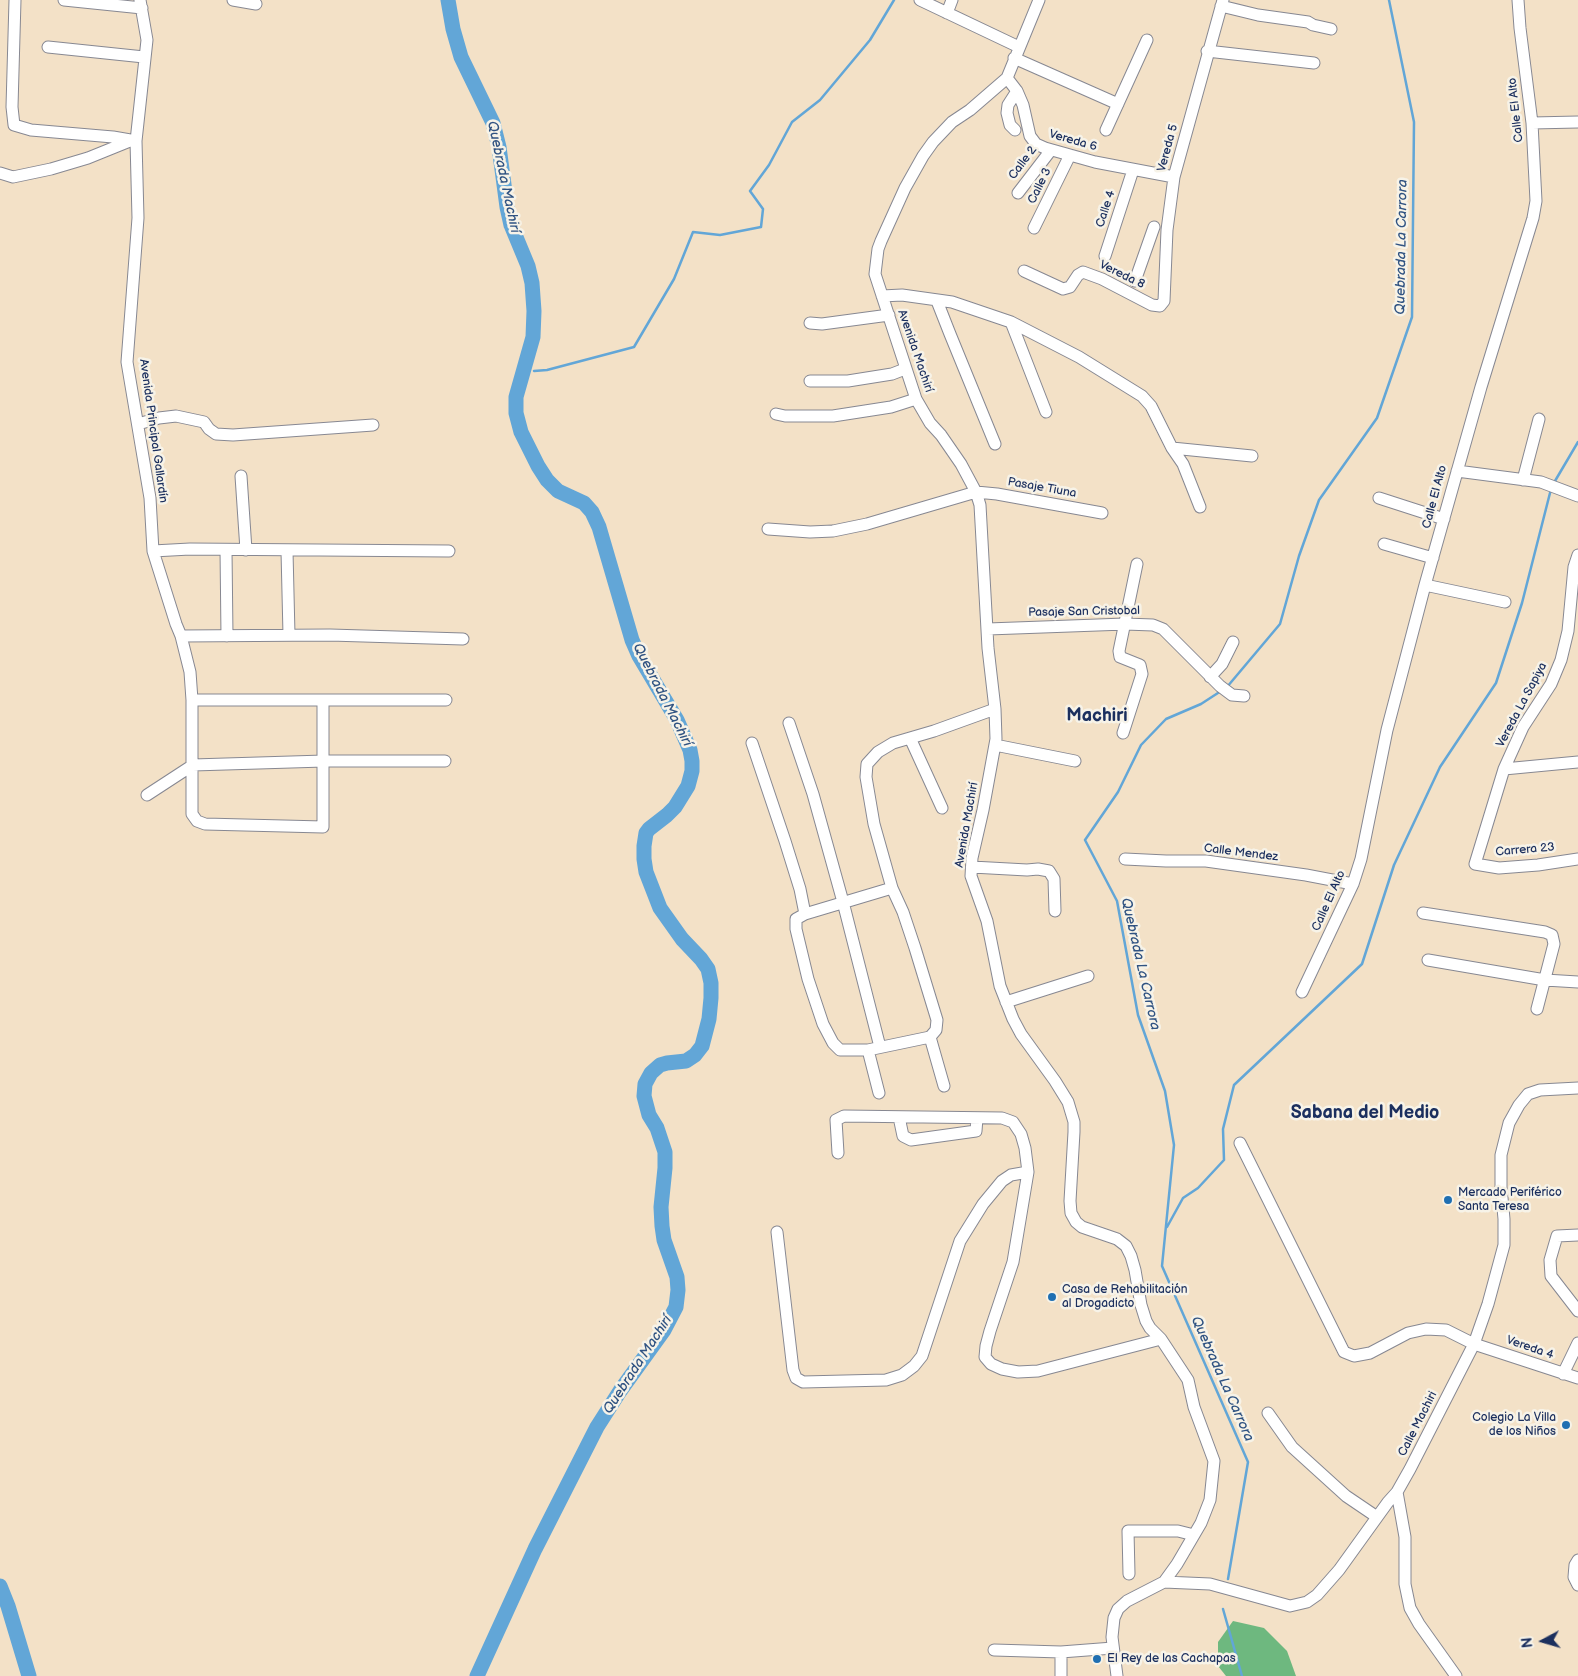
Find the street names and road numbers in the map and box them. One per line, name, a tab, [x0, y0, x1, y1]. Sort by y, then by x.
street label: Calle El Alto	[1505, 77, 1527, 143]
street label: Vereda 5	[1155, 123, 1181, 173]
street label: Vereda 6	[1047, 127, 1099, 155]
street label: Calle 2	[1006, 143, 1040, 183]
street label: Calle 3	[1025, 166, 1055, 206]
street label: Calle 4	[1093, 189, 1119, 229]
street label: Vereda 8	[1097, 258, 1147, 292]
street label: Avenida Machirí	[894, 308, 936, 394]
street label: Avenida Principal Gallardín	[136, 358, 170, 504]
street label: Calle El Alto	[1420, 464, 1450, 530]
street label: Pasaje Tiuna	[1006, 475, 1078, 501]
street label: Pasaje San Cristobal	[1028, 604, 1140, 620]
street label: Vereda La Sapiya	[1494, 660, 1550, 750]
street label: Avenida Machirí	[952, 781, 982, 869]
street label: Carrera 23	[1495, 840, 1555, 860]
street label: Calle Mendez	[1203, 841, 1279, 865]
street label: Calle El Alto	[1309, 868, 1349, 934]
street label: Vereda 4	[1504, 1333, 1556, 1363]
street label: Calle Machiri	[1395, 1389, 1441, 1459]

